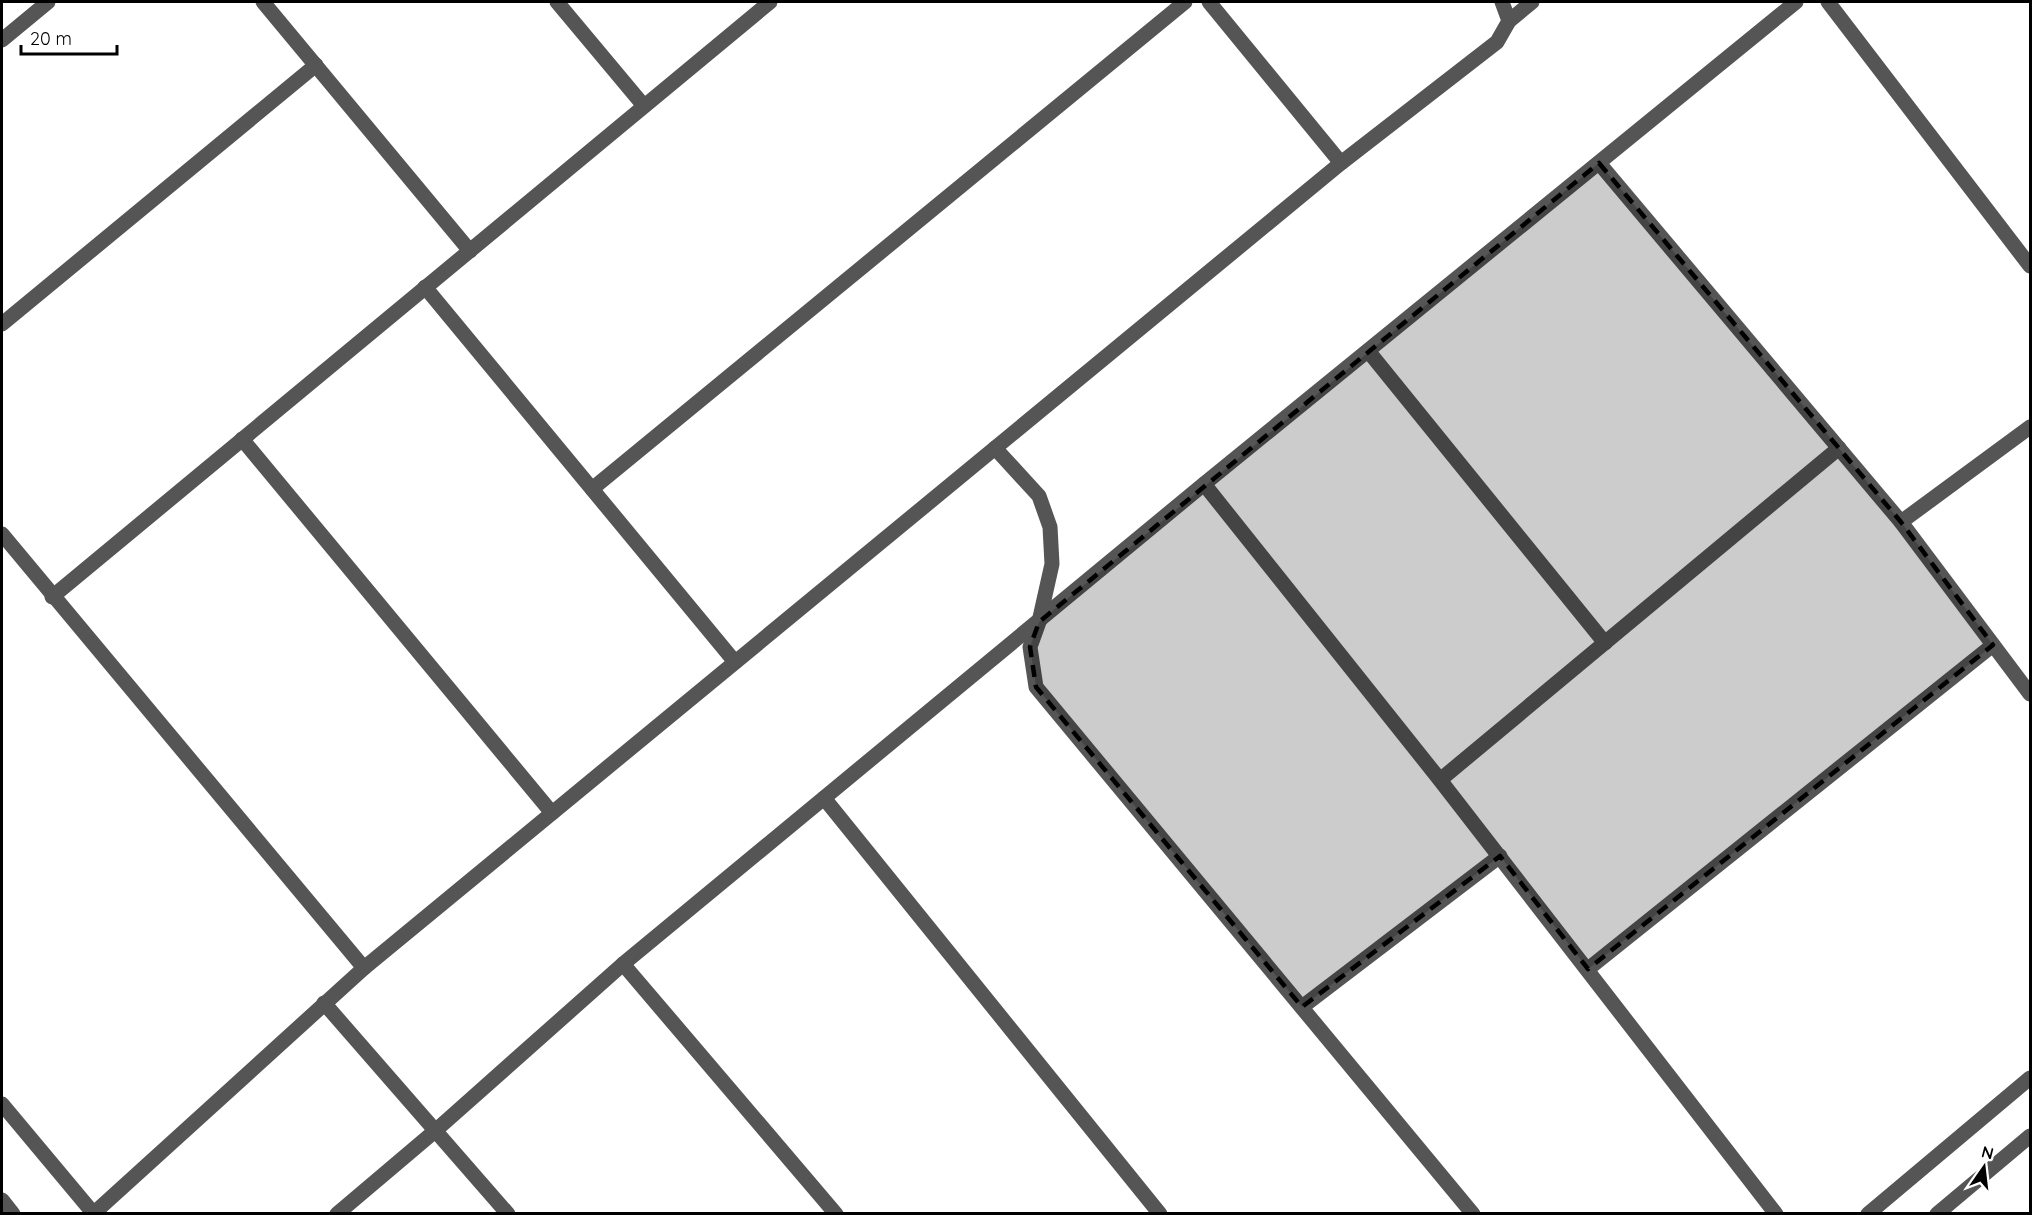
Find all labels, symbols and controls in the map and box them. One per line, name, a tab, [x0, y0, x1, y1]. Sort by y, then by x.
scale bar	[21, 18, 117, 56]
text: 20 m	[30, 27, 72, 50]
north arrow	[1954, 1137, 2014, 1197]
text: N	[1980, 1141, 1996, 1164]

